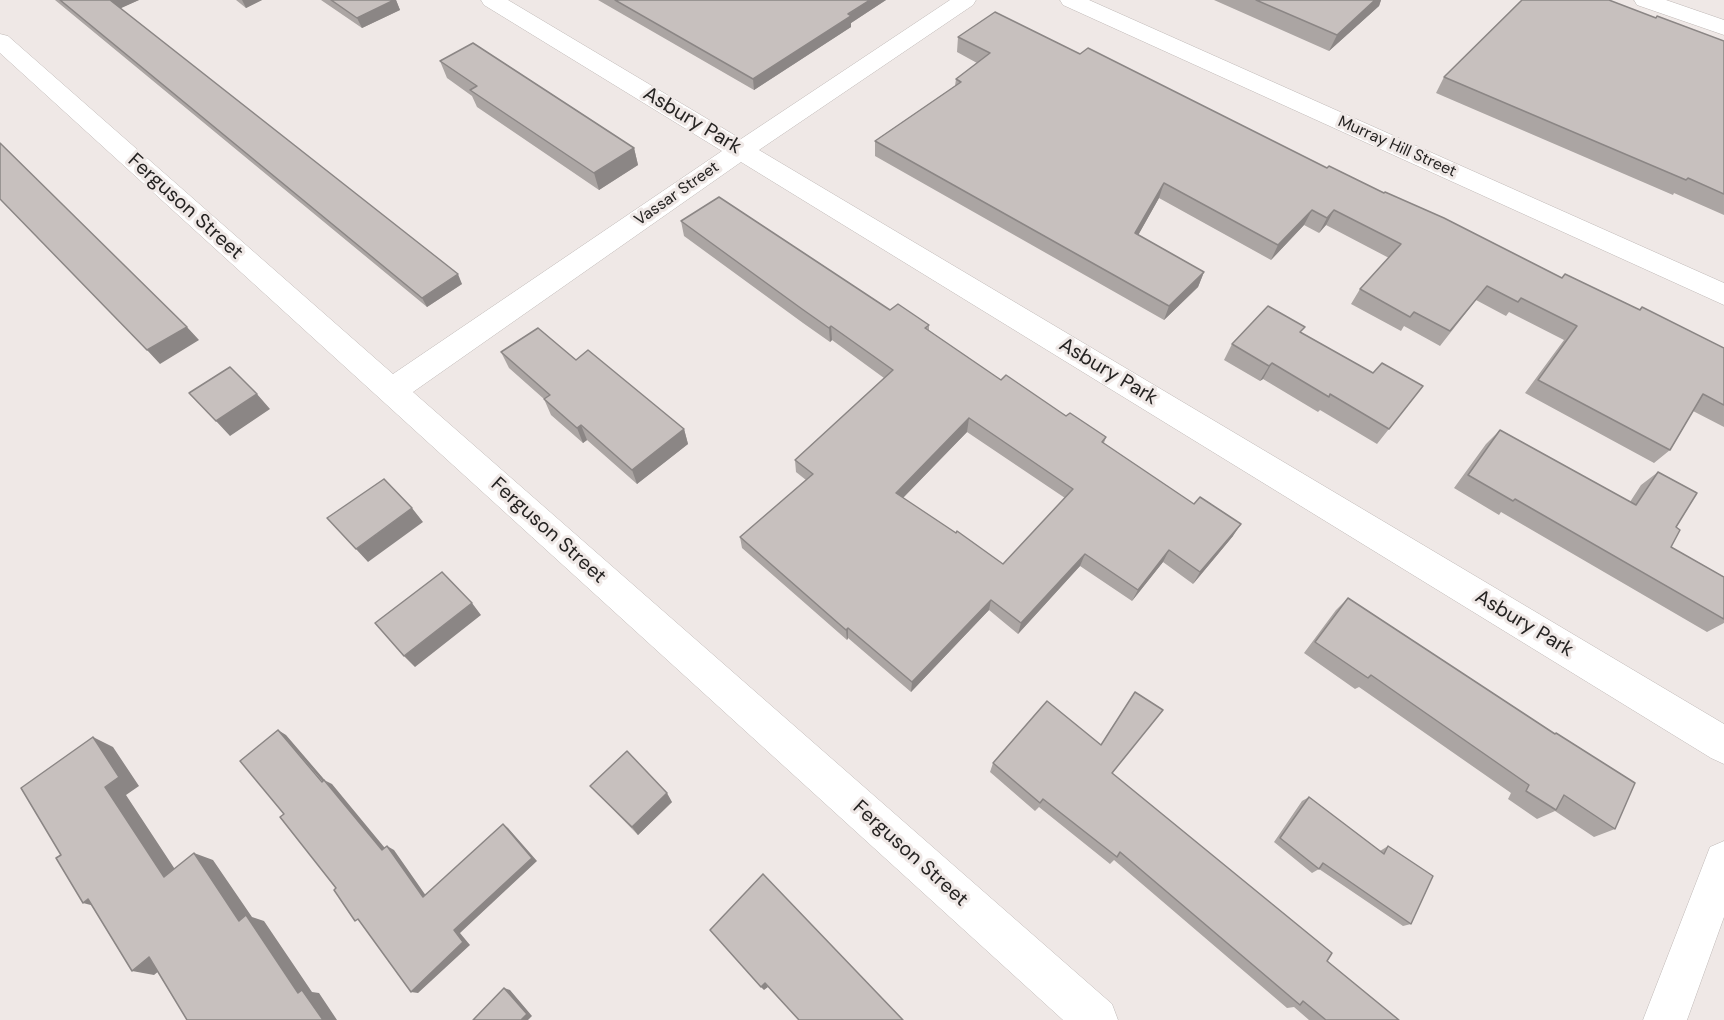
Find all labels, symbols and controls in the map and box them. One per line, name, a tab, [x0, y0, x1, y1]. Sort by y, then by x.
street label: Asbury Park	[638, 82, 746, 160]
street label: Murray Hill Street	[1335, 112, 1459, 182]
street label: Ferguson Street	[122, 149, 248, 265]
street label: Vassar Street	[631, 158, 723, 230]
street label: Asbury Park	[1054, 333, 1162, 411]
street label: Ferguson Street	[485, 473, 611, 589]
street label: Asbury Park	[1470, 585, 1578, 663]
street label: Ferguson Street	[847, 796, 973, 912]

